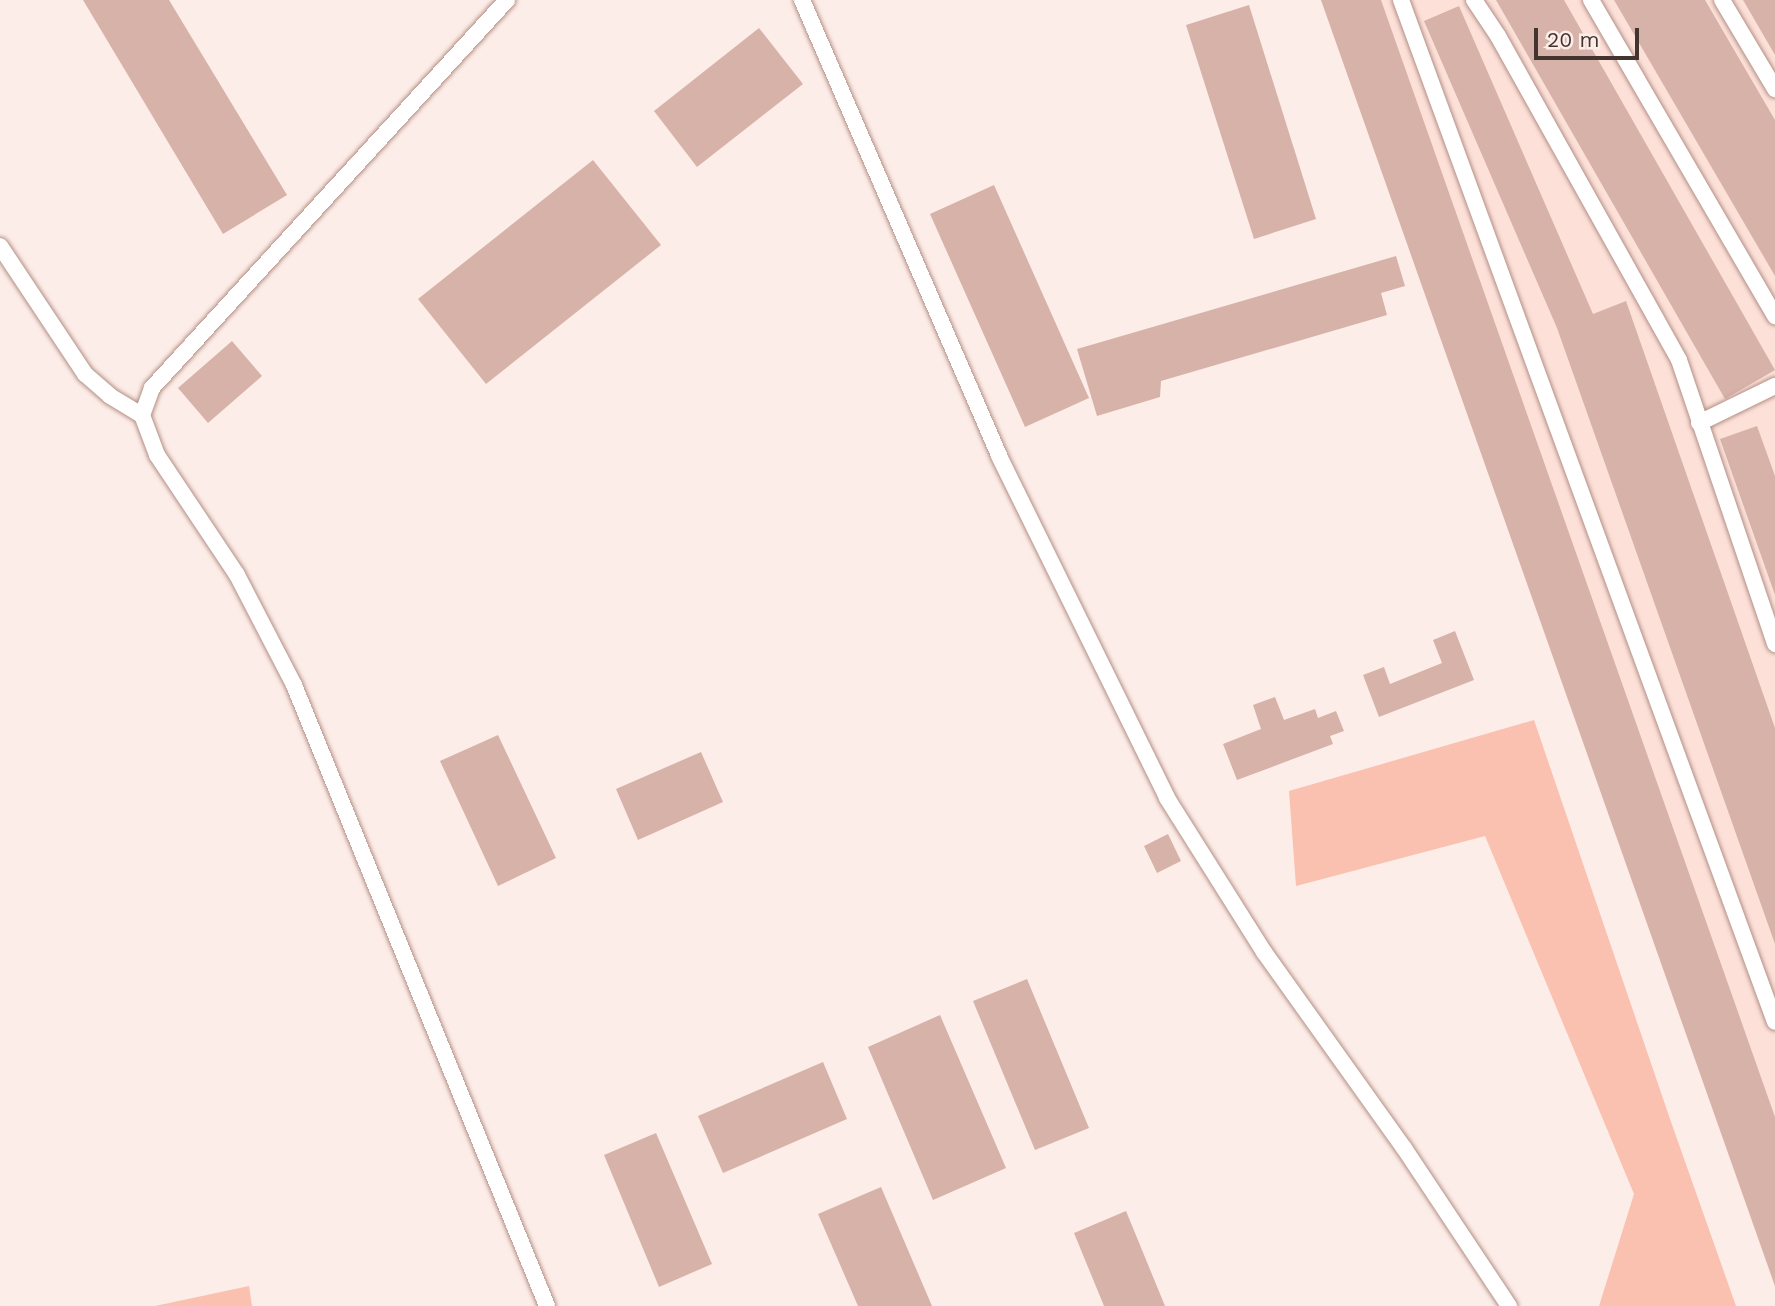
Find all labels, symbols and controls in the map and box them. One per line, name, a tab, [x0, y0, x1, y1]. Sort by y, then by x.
scale bar	[1537, 14, 1642, 58]
text: 20 m	[1547, 27, 1599, 52]

